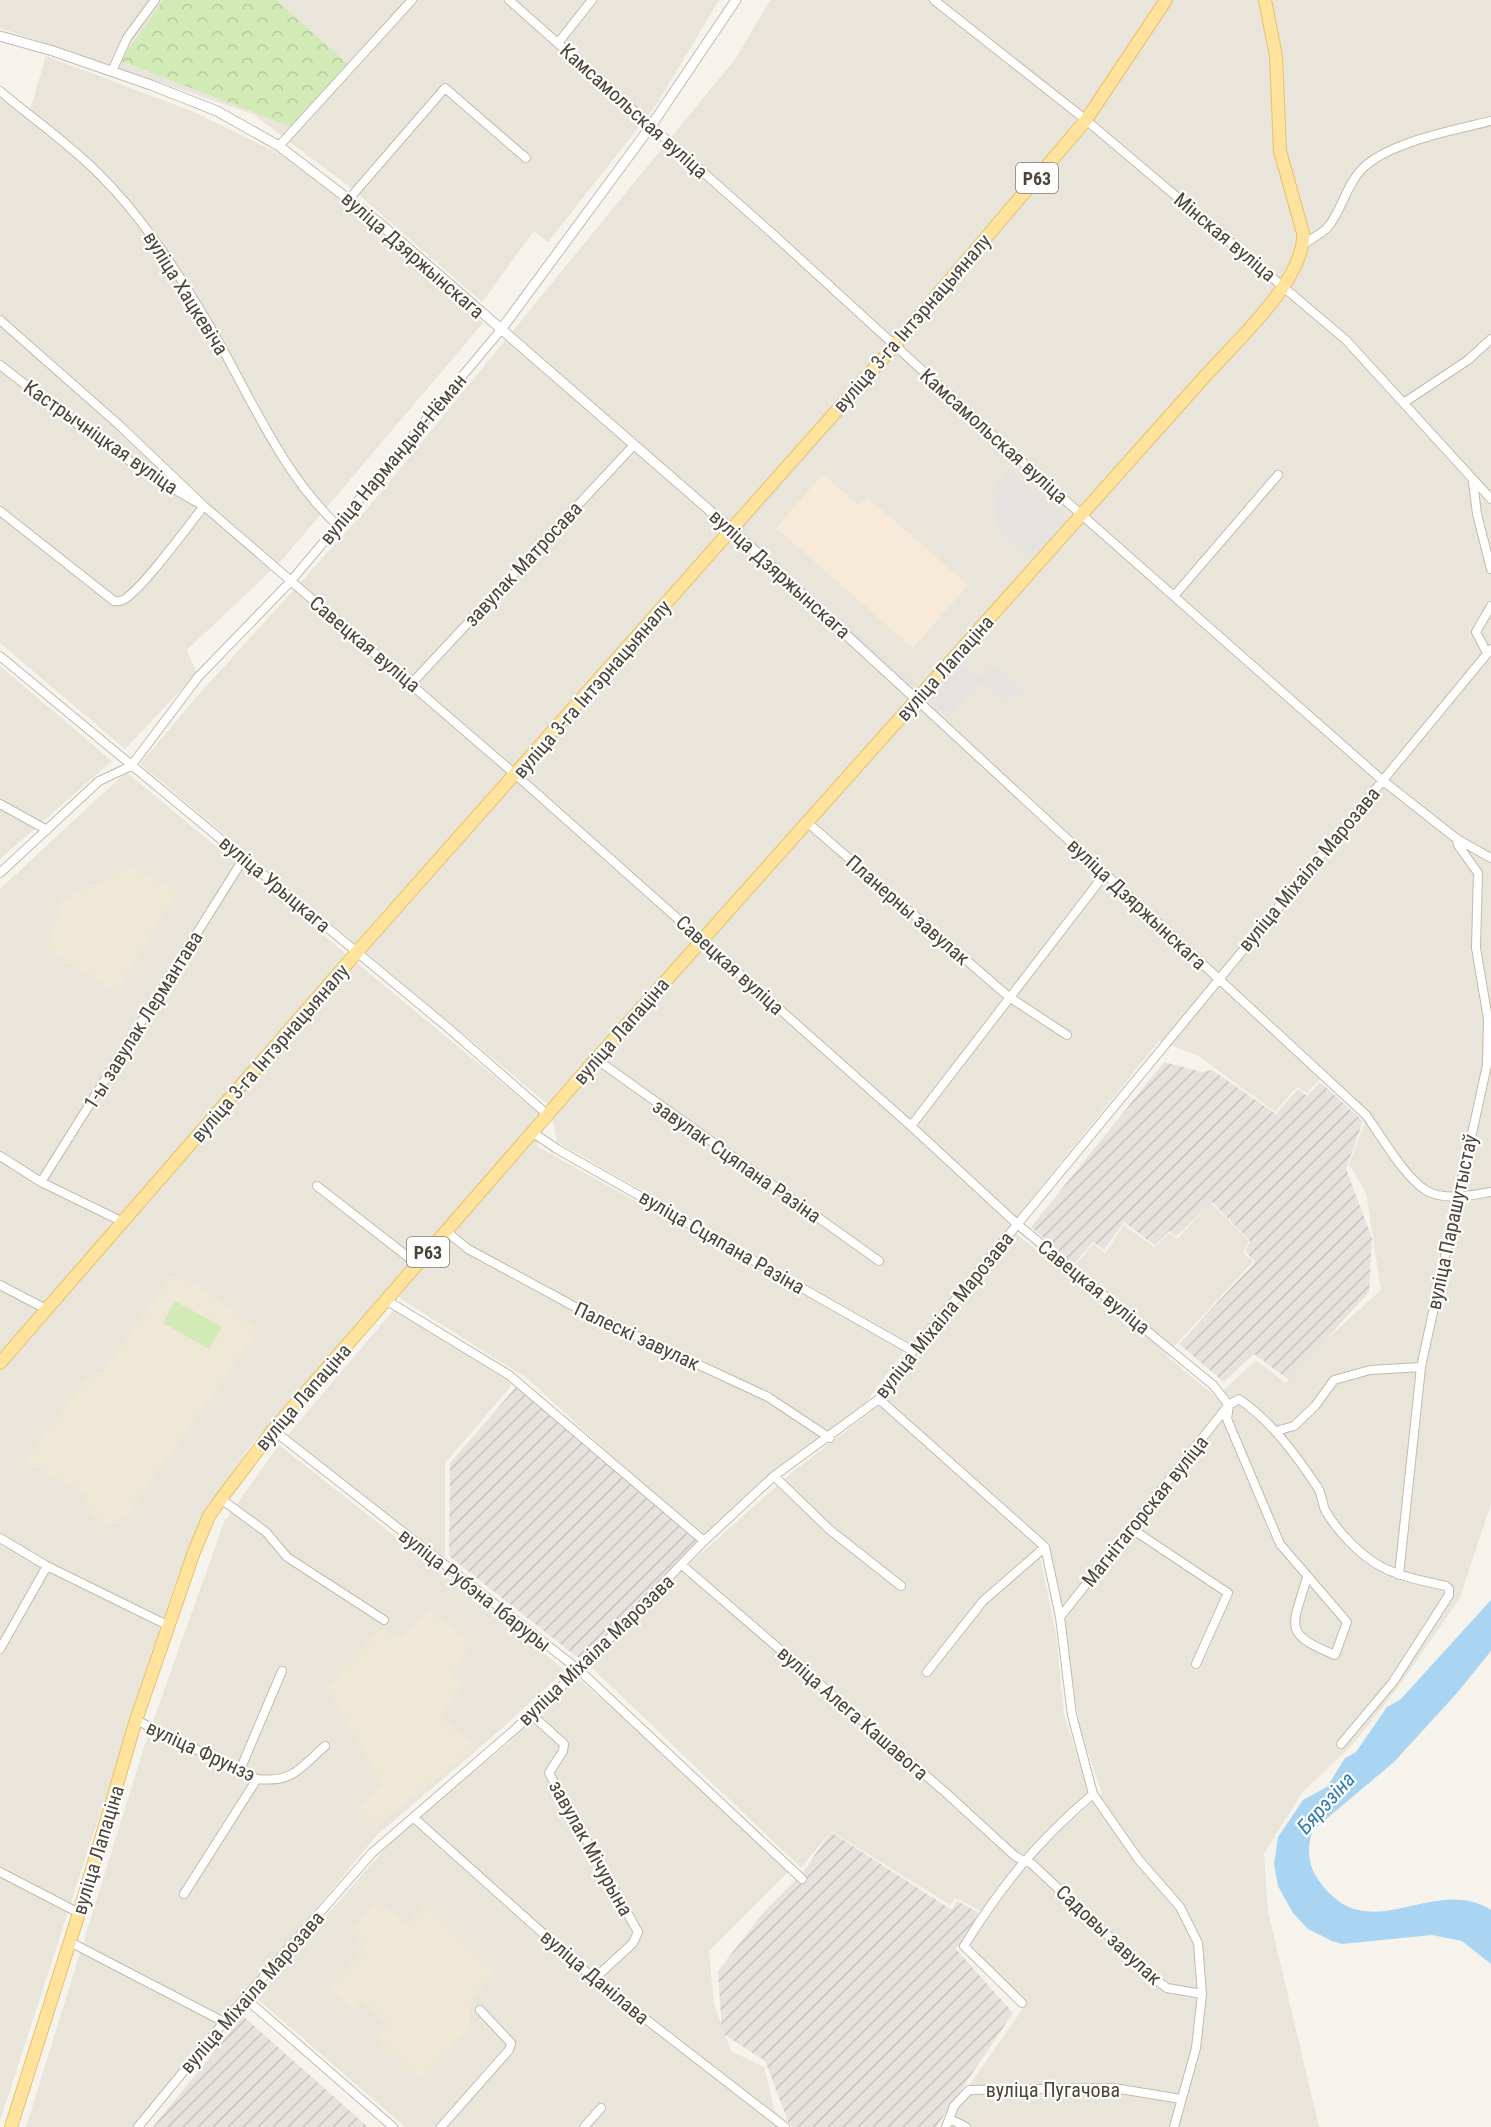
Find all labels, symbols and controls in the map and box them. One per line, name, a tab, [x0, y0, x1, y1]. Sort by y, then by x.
street label: Камсамольская вуліца	[555, 38, 713, 184]
road number: Р63	[1016, 163, 1058, 193]
street label: вуліца Дзяржынскага	[337, 186, 489, 324]
street label: Мінская вуліца	[1169, 188, 1281, 286]
street label: вуліца Хацкевіча	[138, 227, 234, 359]
street label: вуліца 3-га Інтэрнацыяналу	[828, 229, 996, 417]
street label: Камсамольская вуліца	[915, 363, 1073, 509]
street label: вуліца Нармандыя-Нёман	[315, 369, 471, 549]
street label: Кастрычніцкая вуліца	[19, 375, 183, 499]
street label: завулак Матросава	[459, 497, 587, 631]
street label: вуліца Дзяржынскага	[705, 504, 855, 644]
street label: Савецкая вуліца	[305, 591, 425, 697]
street label: вуліца 3-га Інтэрнацыяналу	[508, 595, 676, 783]
street label: вуліца Лапаціна	[891, 610, 999, 726]
street label: вуліца Міхаіла Марозава	[1233, 782, 1385, 956]
street label: вуліца Урыцкага	[215, 831, 335, 937]
street label: вуліца Дзяржынскага	[1063, 833, 1211, 975]
street label: Планерны завулак	[841, 850, 975, 970]
street label: Савецкая вуліца	[671, 910, 789, 1020]
street label: 1-ы завулак Лермантава	[78, 927, 208, 1113]
street label: вуліца 3-га Інтэрнацыяналу	[186, 959, 354, 1147]
street label: вуліца Лапаціна	[568, 973, 674, 1089]
street label: завулак Сцяпана Разіна	[648, 1094, 826, 1228]
street label: вуліца Парашутыстаў	[1422, 1132, 1482, 1312]
street label: вуліца Сцяпана Разіна	[635, 1185, 809, 1299]
street label: вуліца Міхаіла Марозава	[870, 1227, 1018, 1403]
street label: Савецкая вуліца	[1033, 1235, 1155, 1339]
road number: Р63	[407, 1237, 449, 1267]
street label: Палескі завулак	[571, 1297, 704, 1376]
street label: вуліца Лапаціна	[250, 1339, 356, 1455]
street label: Магнітагорская вуліца	[1077, 1431, 1213, 1591]
street label: вуліца Рубэна Ібаруры	[394, 1523, 556, 1657]
street label: вуліца Міхаіла Марозава	[513, 1569, 679, 1731]
street label: вуліца Алега Кашавога	[773, 1641, 933, 1785]
street label: вуліца Фрунзэ	[143, 1715, 259, 1787]
water label: Бярэзіна	[1292, 1767, 1360, 1839]
street label: завулак Мічурына	[544, 1776, 638, 1920]
street label: вуліца Лапаціна	[67, 1782, 129, 1918]
street label: Садовы завулак	[1051, 1880, 1167, 1990]
street label: вуліца Міхаіла Марозава	[175, 1906, 329, 2078]
street label: вуліца Данілава	[536, 1925, 654, 2029]
street label: вуліца Пугачова	[986, 2078, 1120, 2102]

